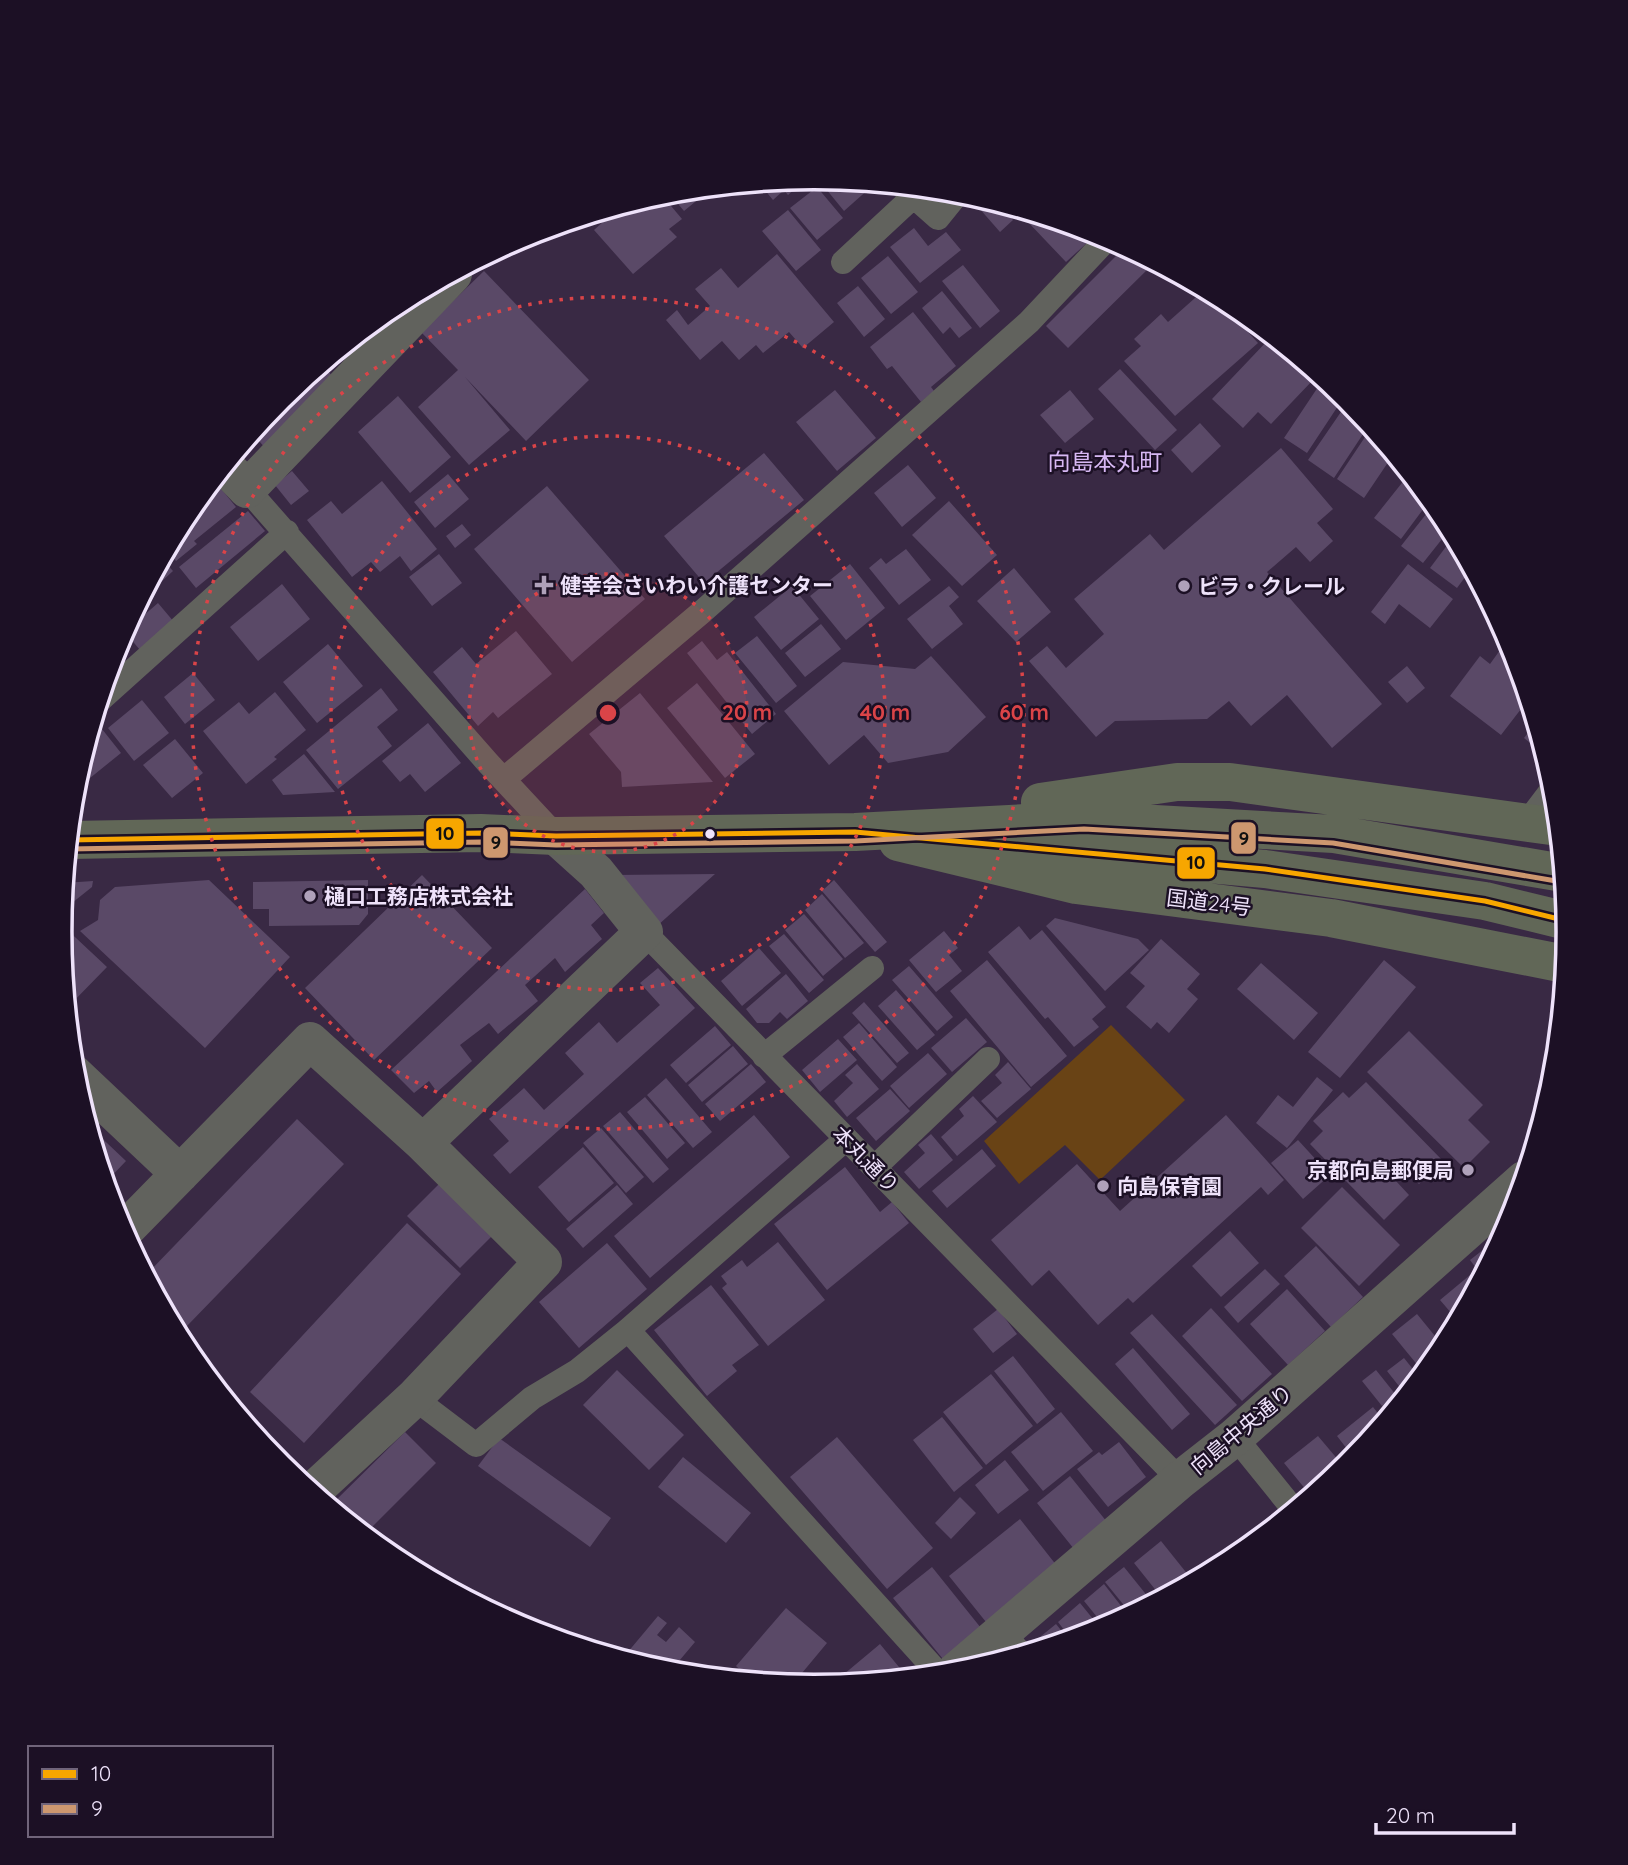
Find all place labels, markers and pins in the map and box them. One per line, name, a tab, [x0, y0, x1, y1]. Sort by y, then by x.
place label: 健幸会さいわい介護センター	[560, 572, 833, 598]
place label: ビラ・クレール	[1198, 573, 1345, 599]
marker: 健幸会さいわい介護センター	[534, 575, 554, 595]
marker: ビラ・クレール	[1176, 578, 1192, 594]
centre of rings	[596, 701, 620, 725]
unlabelled marker	[703, 827, 717, 841]
place label: 樋口工務店株式会社	[324, 883, 513, 909]
marker: 樋口工務店株式会社	[302, 888, 318, 904]
place label: 京都向島郵便局	[1307, 1157, 1454, 1183]
marker: 京都向島郵便局	[1460, 1162, 1476, 1178]
place label: 向島保育園	[1117, 1173, 1222, 1199]
marker: 向島保育園	[1095, 1178, 1111, 1194]

